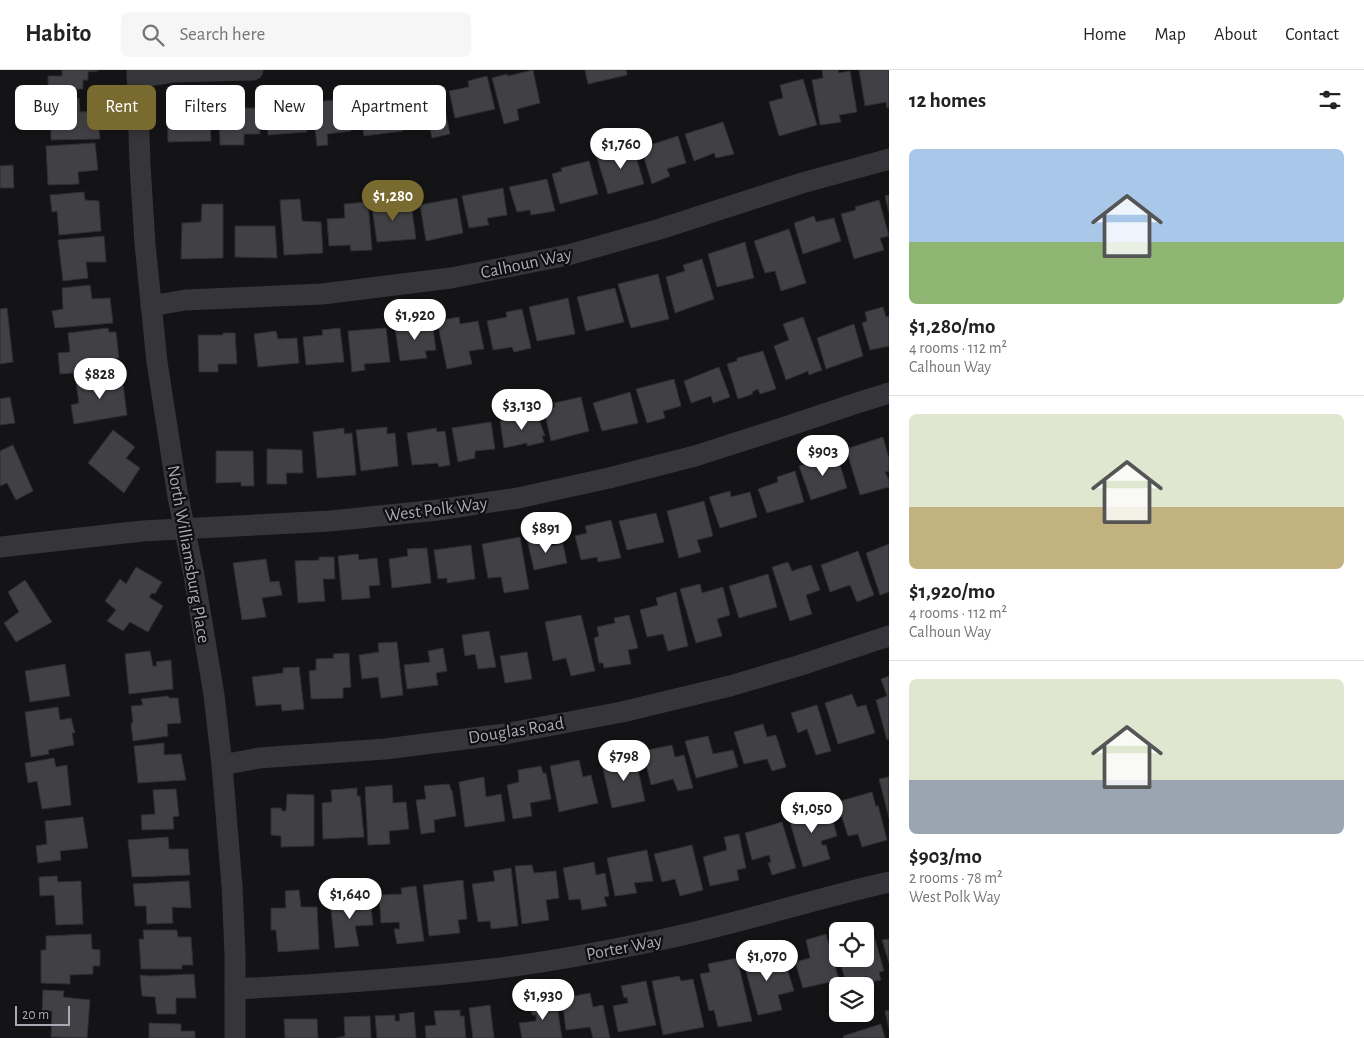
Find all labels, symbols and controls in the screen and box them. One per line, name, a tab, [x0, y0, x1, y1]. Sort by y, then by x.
search box	[121, 12, 471, 57]
icon: search	[139, 21, 167, 49]
text: Habito	[25, 22, 91, 46]
text: Search here	[179, 25, 265, 44]
text: Home	[1083, 26, 1126, 44]
text: Map	[1154, 26, 1186, 44]
text: About	[1214, 26, 1257, 44]
text: Contact	[1285, 26, 1339, 44]
chip: Buy	[15, 85, 77, 130]
chip: Rent	[87, 85, 156, 130]
chip: Filters	[166, 85, 245, 130]
chip: New	[255, 85, 323, 130]
chip: Apartment	[333, 85, 446, 130]
icon: filters	[1316, 86, 1344, 114]
text: 12 homes	[909, 90, 986, 111]
pin: $1,760	[580, 128, 662, 170]
text: $1,760	[601, 136, 641, 152]
pin: $1,280	[352, 180, 434, 222]
icon: home	[1082, 181, 1172, 271]
text: $1,280	[373, 188, 413, 204]
street label: Calhoun Way	[479, 245, 574, 282]
pin: $1,920	[374, 298, 456, 341]
text: $1,920	[395, 307, 435, 323]
text: $1,280/mo	[909, 316, 995, 337]
text: 4 rooms · 112 m²	[909, 340, 1007, 356]
pin: $828	[70, 358, 130, 400]
text: Calhoun Way	[909, 359, 991, 375]
text: $828	[85, 366, 115, 382]
pin: $3,130	[481, 388, 563, 431]
text: $3,130	[503, 397, 541, 413]
pin: $903	[793, 434, 853, 477]
text: $903	[808, 443, 838, 459]
icon: home	[1082, 447, 1172, 537]
street label: North Williamsburg Place	[163, 464, 213, 645]
street label: West Polk Way	[384, 495, 489, 525]
pin: $891	[516, 512, 576, 554]
text: $891	[532, 520, 560, 536]
text: $1,920/mo	[909, 581, 995, 602]
text: 4 rooms · 112 m²	[909, 605, 1007, 621]
text: Calhoun Way	[909, 624, 991, 640]
icon: home	[1082, 712, 1172, 802]
street label: Douglas Road	[467, 715, 565, 747]
pin: $798	[594, 740, 654, 782]
text: $798	[609, 748, 639, 764]
pin: $1,050	[771, 792, 853, 834]
text: $1,050	[792, 800, 832, 816]
text: $903/mo	[909, 846, 982, 867]
text: 2 rooms · 78 m²	[909, 870, 1003, 886]
pin: $1,640	[309, 878, 391, 920]
text: $1,640	[330, 886, 370, 902]
text: West Polk Way	[909, 889, 1000, 905]
map controls	[829, 922, 874, 1022]
button: locate	[829, 922, 874, 967]
street label: Porter Way	[585, 932, 664, 964]
pin: $1,070	[726, 940, 808, 982]
text: $1,070	[747, 948, 787, 964]
button: layers	[829, 977, 874, 1022]
pin: $1,930	[502, 978, 584, 1021]
text: $1,930	[523, 987, 563, 1003]
scale bar	[15, 1003, 70, 1026]
text: 20 m	[22, 1008, 49, 1022]

